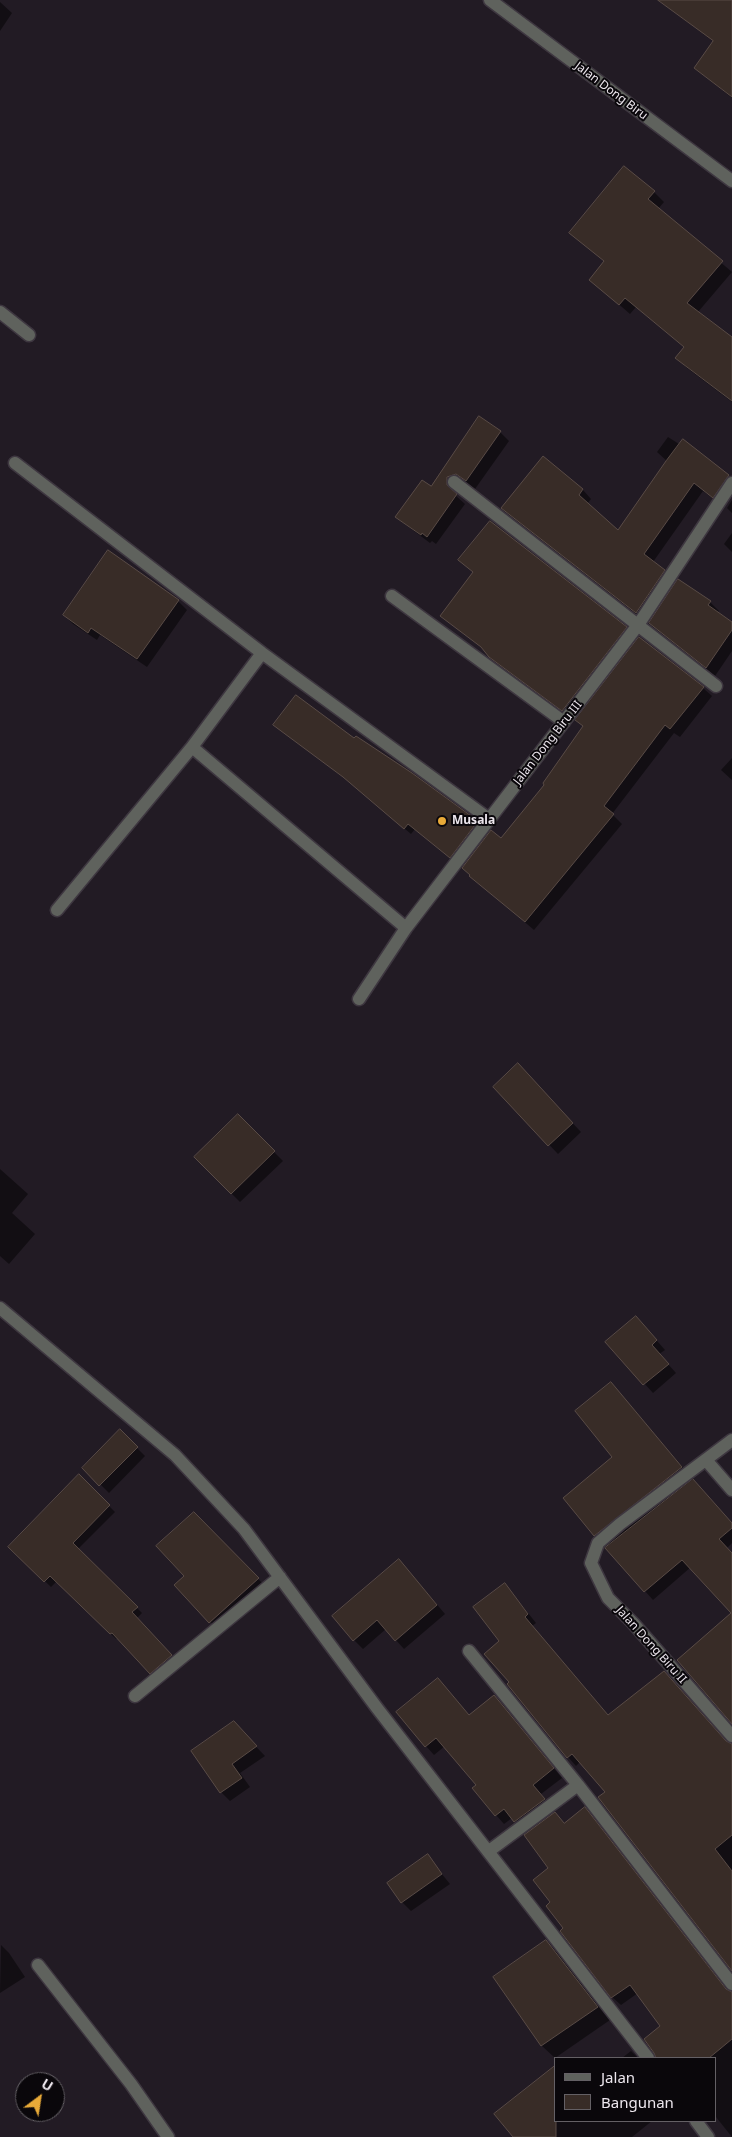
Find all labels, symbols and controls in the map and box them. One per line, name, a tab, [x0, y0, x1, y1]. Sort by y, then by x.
street label: Jalan Dong Biru	[572, 59, 650, 123]
street label: Jalan Dong Biru III	[511, 698, 585, 788]
place label: Musala	[452, 814, 495, 828]
marker: Musala	[436, 815, 448, 827]
street label: Jalan Dong Biru II	[613, 1603, 689, 1687]
legend	[554, 2057, 717, 2122]
text: Jalan	[601, 2067, 635, 2087]
north arrow	[15, 2072, 65, 2122]
text: U	[38, 2074, 57, 2095]
text: Bangunan	[601, 2092, 674, 2112]

